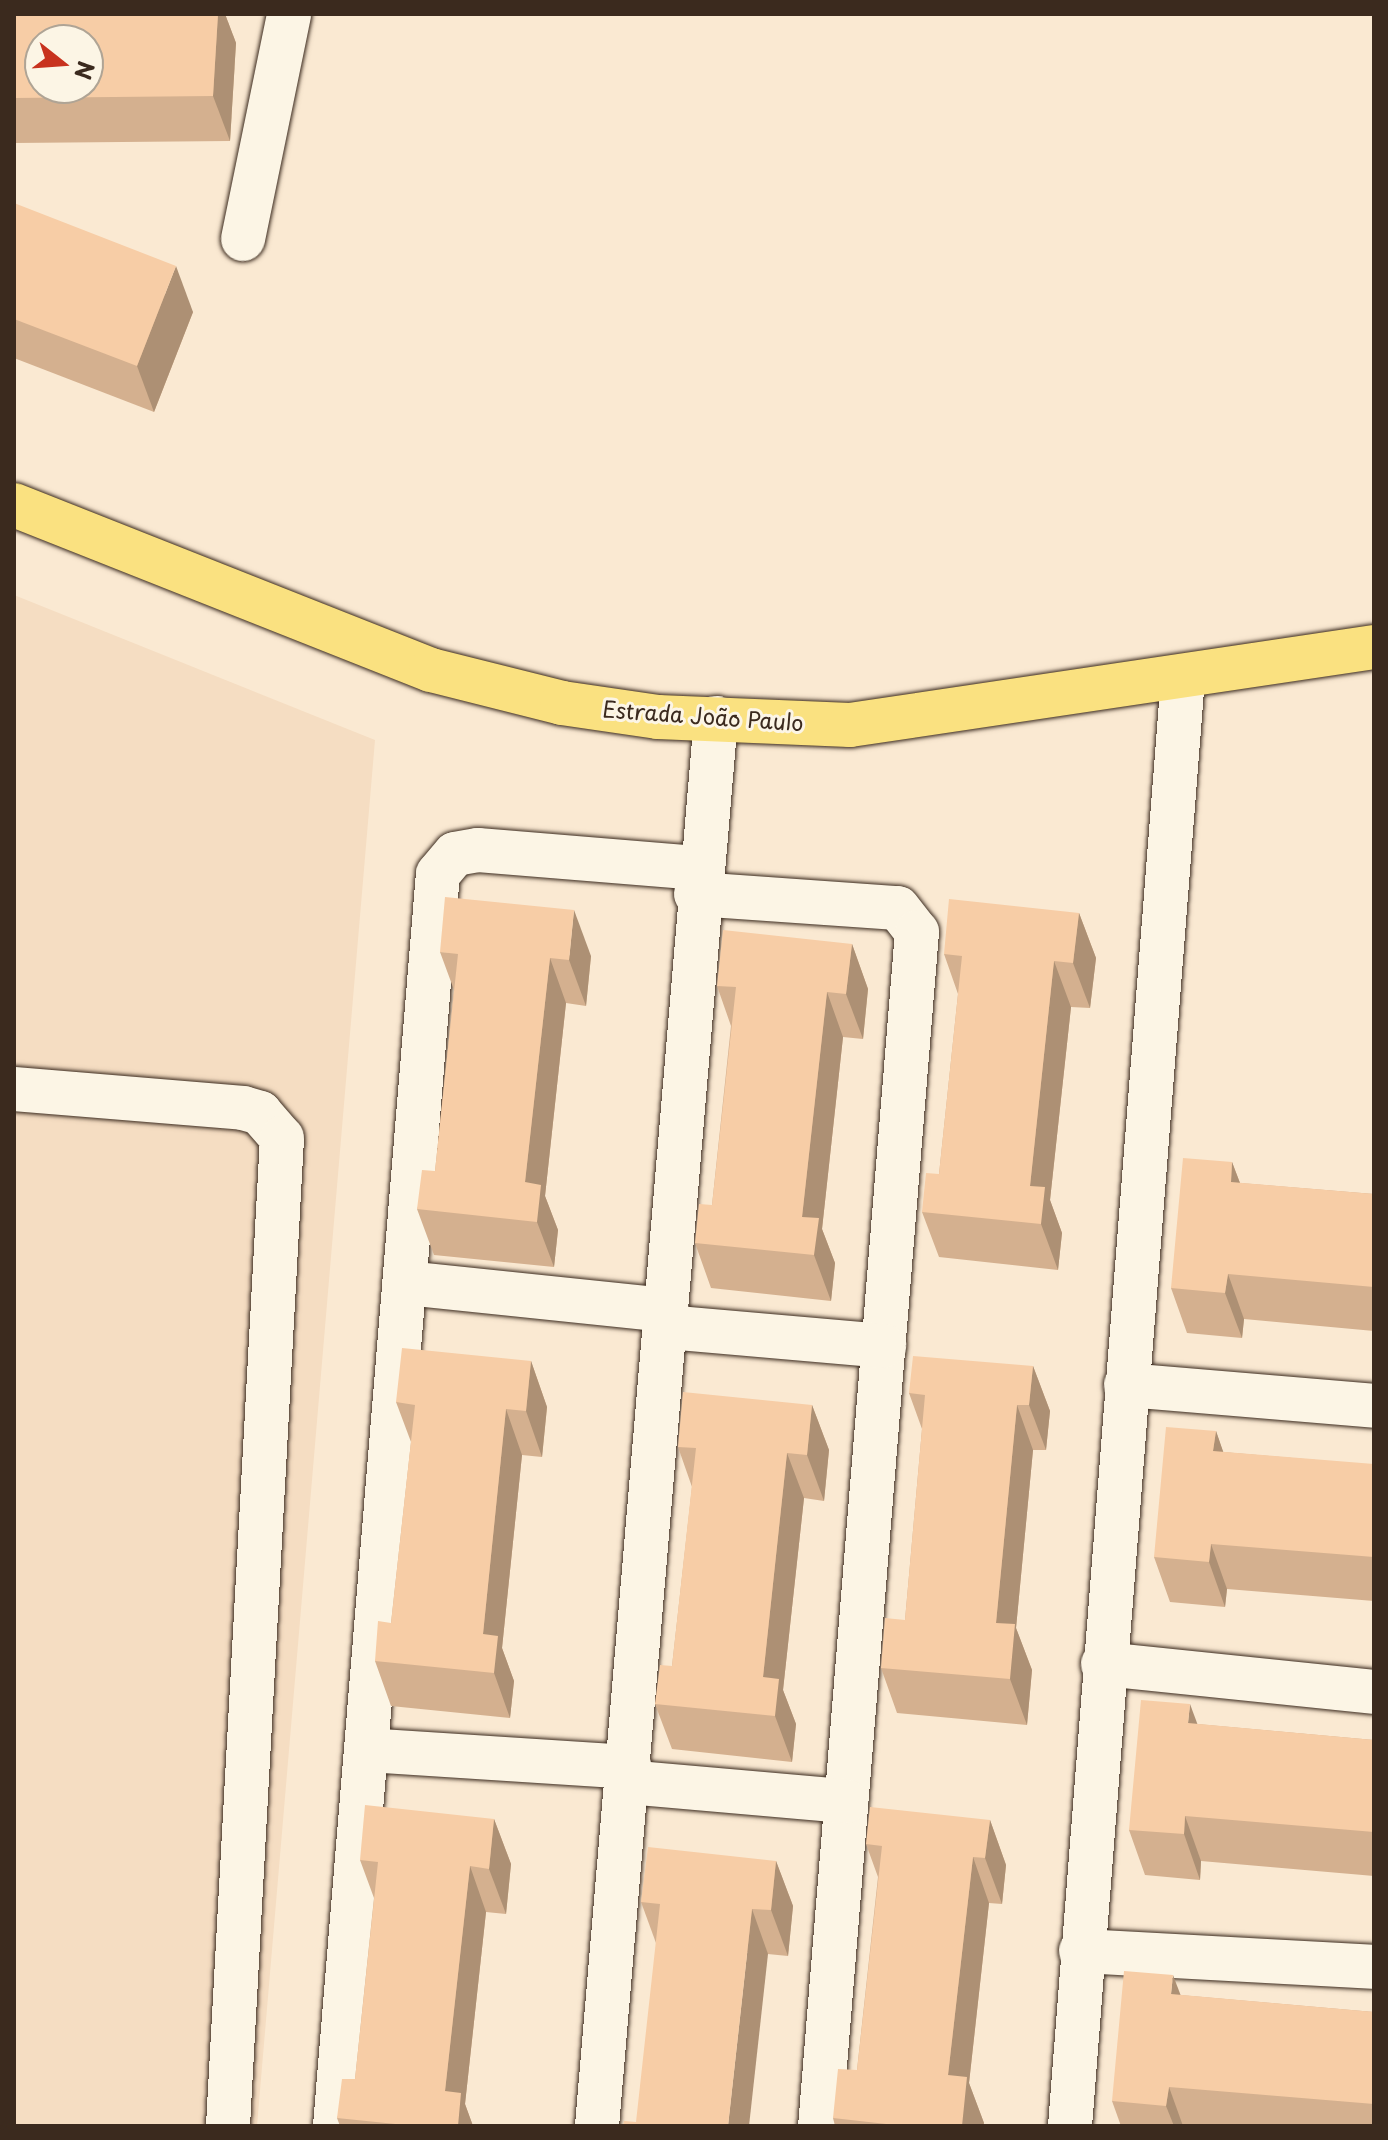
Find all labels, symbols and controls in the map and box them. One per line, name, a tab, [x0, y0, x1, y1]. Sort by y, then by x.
north arrow	[24, 24, 104, 104]
text: N	[67, 57, 104, 84]
street label: Estrada João Paulo	[601, 695, 805, 735]

